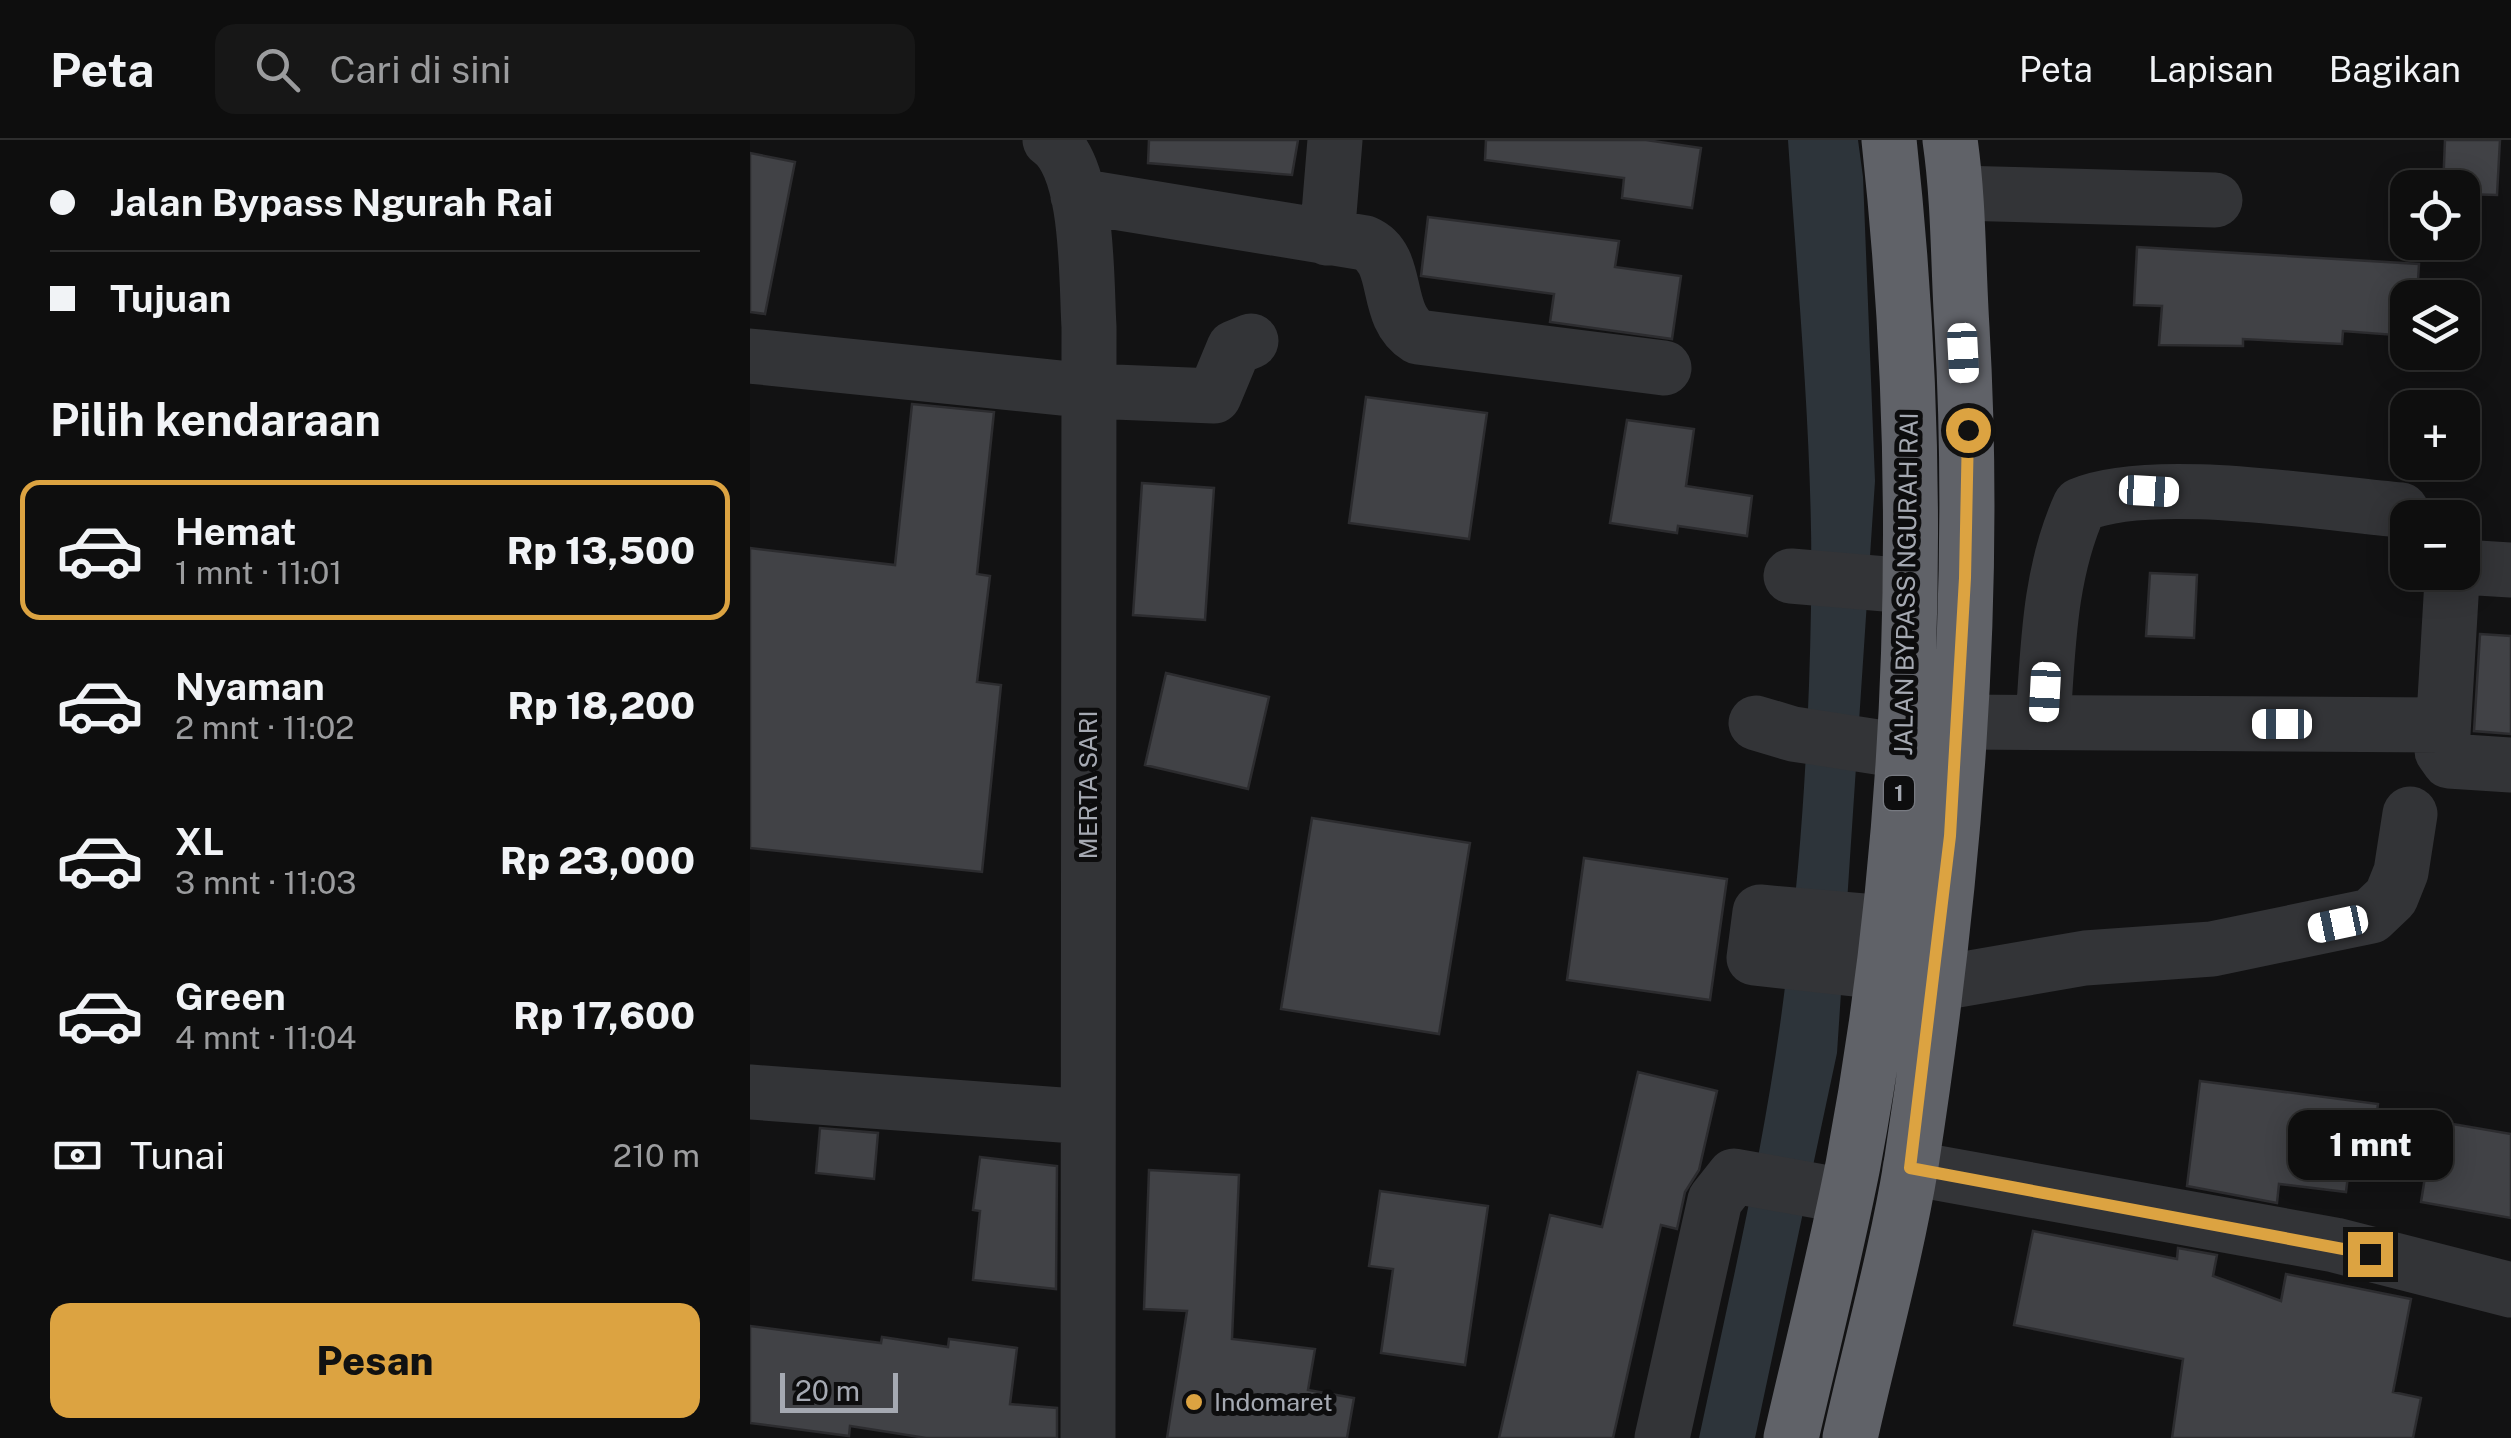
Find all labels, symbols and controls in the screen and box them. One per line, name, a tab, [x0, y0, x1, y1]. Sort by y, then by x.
search box	[215, 24, 915, 114]
text: Peta	[50, 41, 155, 98]
icon: search	[250, 42, 305, 97]
text: Cari di sini	[330, 47, 511, 92]
text: Peta	[2019, 49, 2093, 90]
text: Lapisan	[2148, 49, 2274, 90]
text: Bagikan	[2329, 49, 2461, 90]
map controls	[2390, 170, 2480, 590]
button: locate	[2390, 170, 2480, 260]
text: Jalan Bypass Ngurah Rai	[110, 180, 553, 225]
text: Tujuan	[110, 276, 231, 321]
button: layers	[2390, 280, 2480, 370]
car	[1946, 322, 1980, 384]
button: +	[2390, 390, 2480, 480]
text: Pilih kendaraan	[50, 393, 381, 446]
route start	[1946, 408, 1991, 453]
street label: JALAN BYPASS NGURAH RAI	[1888, 412, 1924, 756]
car	[2118, 474, 2180, 508]
button: −	[2390, 500, 2480, 590]
icon: car	[55, 505, 145, 595]
text: Hemat	[175, 509, 296, 554]
text: Rp 13,500	[507, 528, 695, 573]
text: 1 mnt · 11:01	[175, 554, 342, 591]
icon: car	[55, 660, 145, 750]
car	[2028, 661, 2062, 723]
text: Nyaman	[175, 664, 325, 709]
text: Rp 18,200	[507, 683, 695, 728]
text: 2 mnt · 11:02	[175, 709, 354, 746]
car	[2252, 709, 2312, 739]
street label: MERTA SARI	[1073, 710, 1103, 860]
road number: 1	[1884, 776, 1914, 810]
icon: car	[55, 815, 145, 905]
text: XL	[175, 819, 224, 864]
text: Rp 23,000	[500, 838, 695, 883]
text: 3 mnt · 11:03	[175, 864, 356, 901]
car	[2306, 903, 2370, 945]
icon: car	[55, 970, 145, 1060]
text: Green	[175, 974, 286, 1019]
text: Rp 17,600	[513, 993, 695, 1038]
text: 4 mnt · 11:04	[175, 1019, 356, 1056]
callout: 1 mnt	[2288, 1109, 2452, 1179]
text: 1 mnt	[2329, 1126, 2412, 1163]
icon: cash	[50, 1128, 105, 1183]
text: Tunai	[130, 1133, 225, 1178]
text: 210 m	[613, 1137, 700, 1174]
route end	[2348, 1232, 2393, 1277]
button: Pesan	[50, 1303, 700, 1418]
scale bar	[780, 1368, 898, 1412]
text: 20 m	[795, 1374, 860, 1407]
place label: Indomaret	[1214, 1387, 1333, 1417]
marker: Indomaret	[1183, 1391, 1205, 1413]

